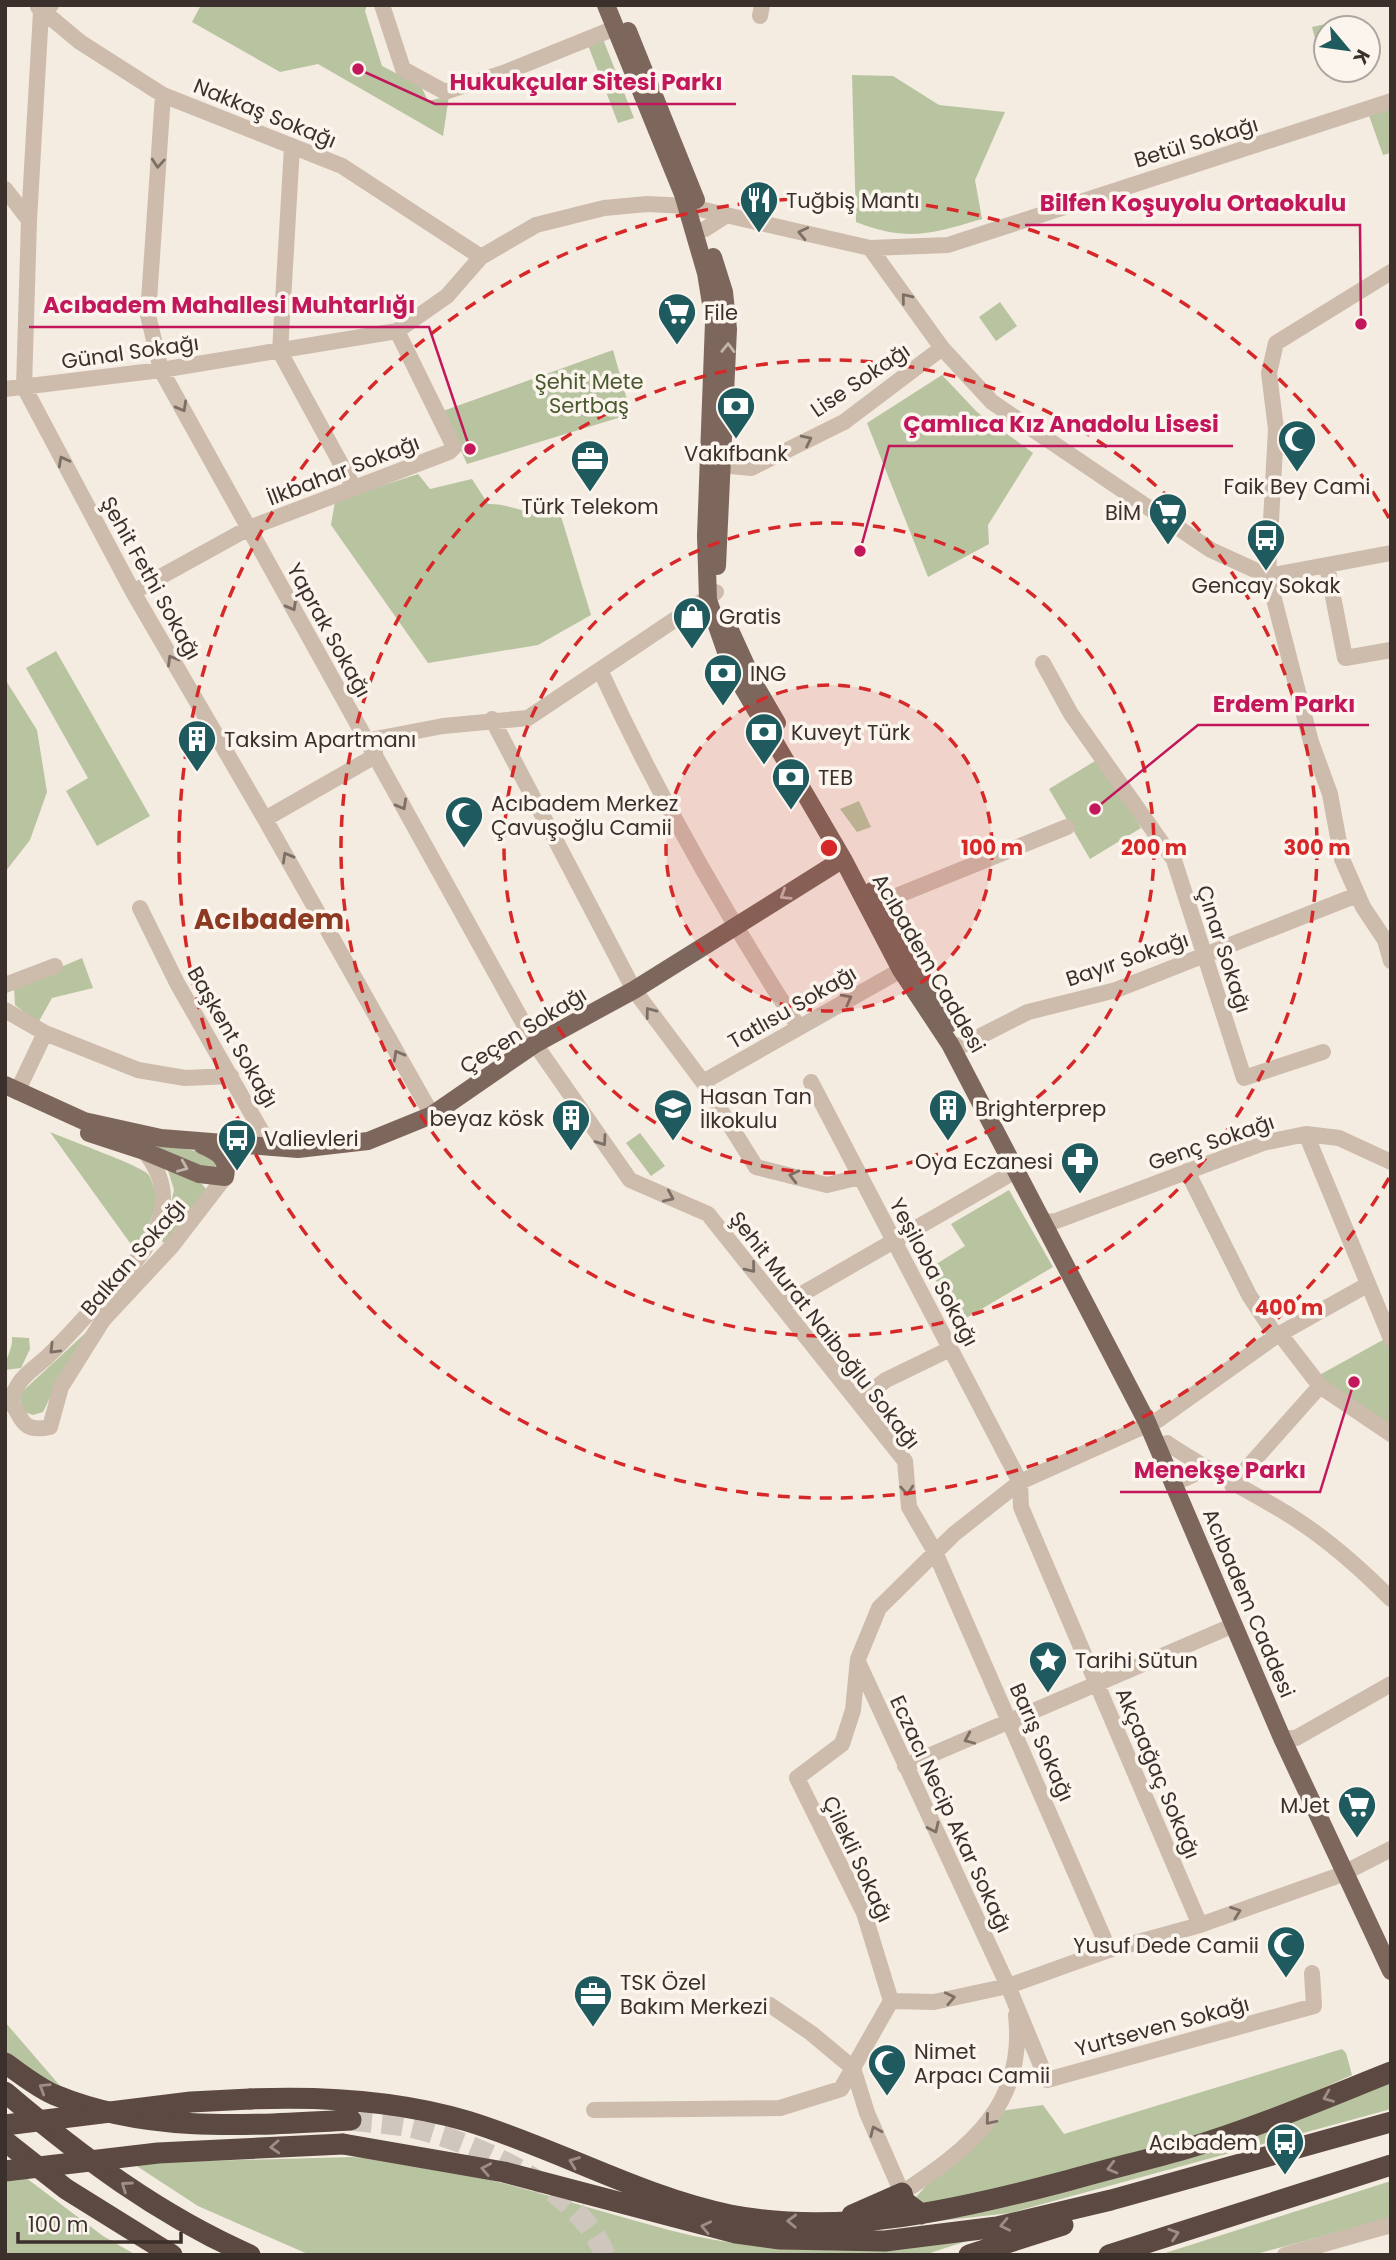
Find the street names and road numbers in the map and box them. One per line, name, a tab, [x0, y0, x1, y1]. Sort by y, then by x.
street label: Nakkaş Sokağı	[189, 71, 341, 155]
street label: Betül Sokağı	[1131, 109, 1261, 175]
street label: Günal Sokağı	[59, 328, 201, 376]
street label: Lise Sokağı	[805, 336, 915, 424]
street label: İlkbahar Sokağı	[263, 428, 423, 512]
street label: Şehit Fethi Sokağı	[94, 491, 208, 665]
street label: Yaprak Sokağı	[280, 558, 378, 702]
street label: Acıbadem Caddesi	[866, 868, 992, 1058]
street label: Çınar Sokağı	[1190, 881, 1258, 1017]
street label: Bayır Sokağı	[1062, 925, 1192, 993]
street label: Tatlısu Sokağı	[723, 959, 861, 1055]
street label: Başkent Sokağı	[181, 961, 285, 1113]
street label: Çeçen Sokağı	[454, 979, 592, 1081]
street label: Genç Sokağı	[1144, 1107, 1278, 1177]
street label: Balkan Sokağı	[74, 1192, 192, 1322]
street label: Yeşiloba Sokağı	[883, 1193, 985, 1351]
street label: Şehit Murat Naiboğlu Sokağı	[723, 1205, 927, 1455]
street label: Acıbadem Caddesi	[1196, 1504, 1302, 1702]
street label: Barış Sokağı	[1003, 1678, 1081, 1806]
street label: Akçaağaç Sokağı	[1109, 1683, 1207, 1863]
street label: Eczacı Necip Akar Sokağı	[883, 1690, 1019, 1938]
street label: Çilekli Sokağı	[816, 1791, 900, 1927]
street label: Yurtseven Sokağı	[1072, 1989, 1252, 2063]

